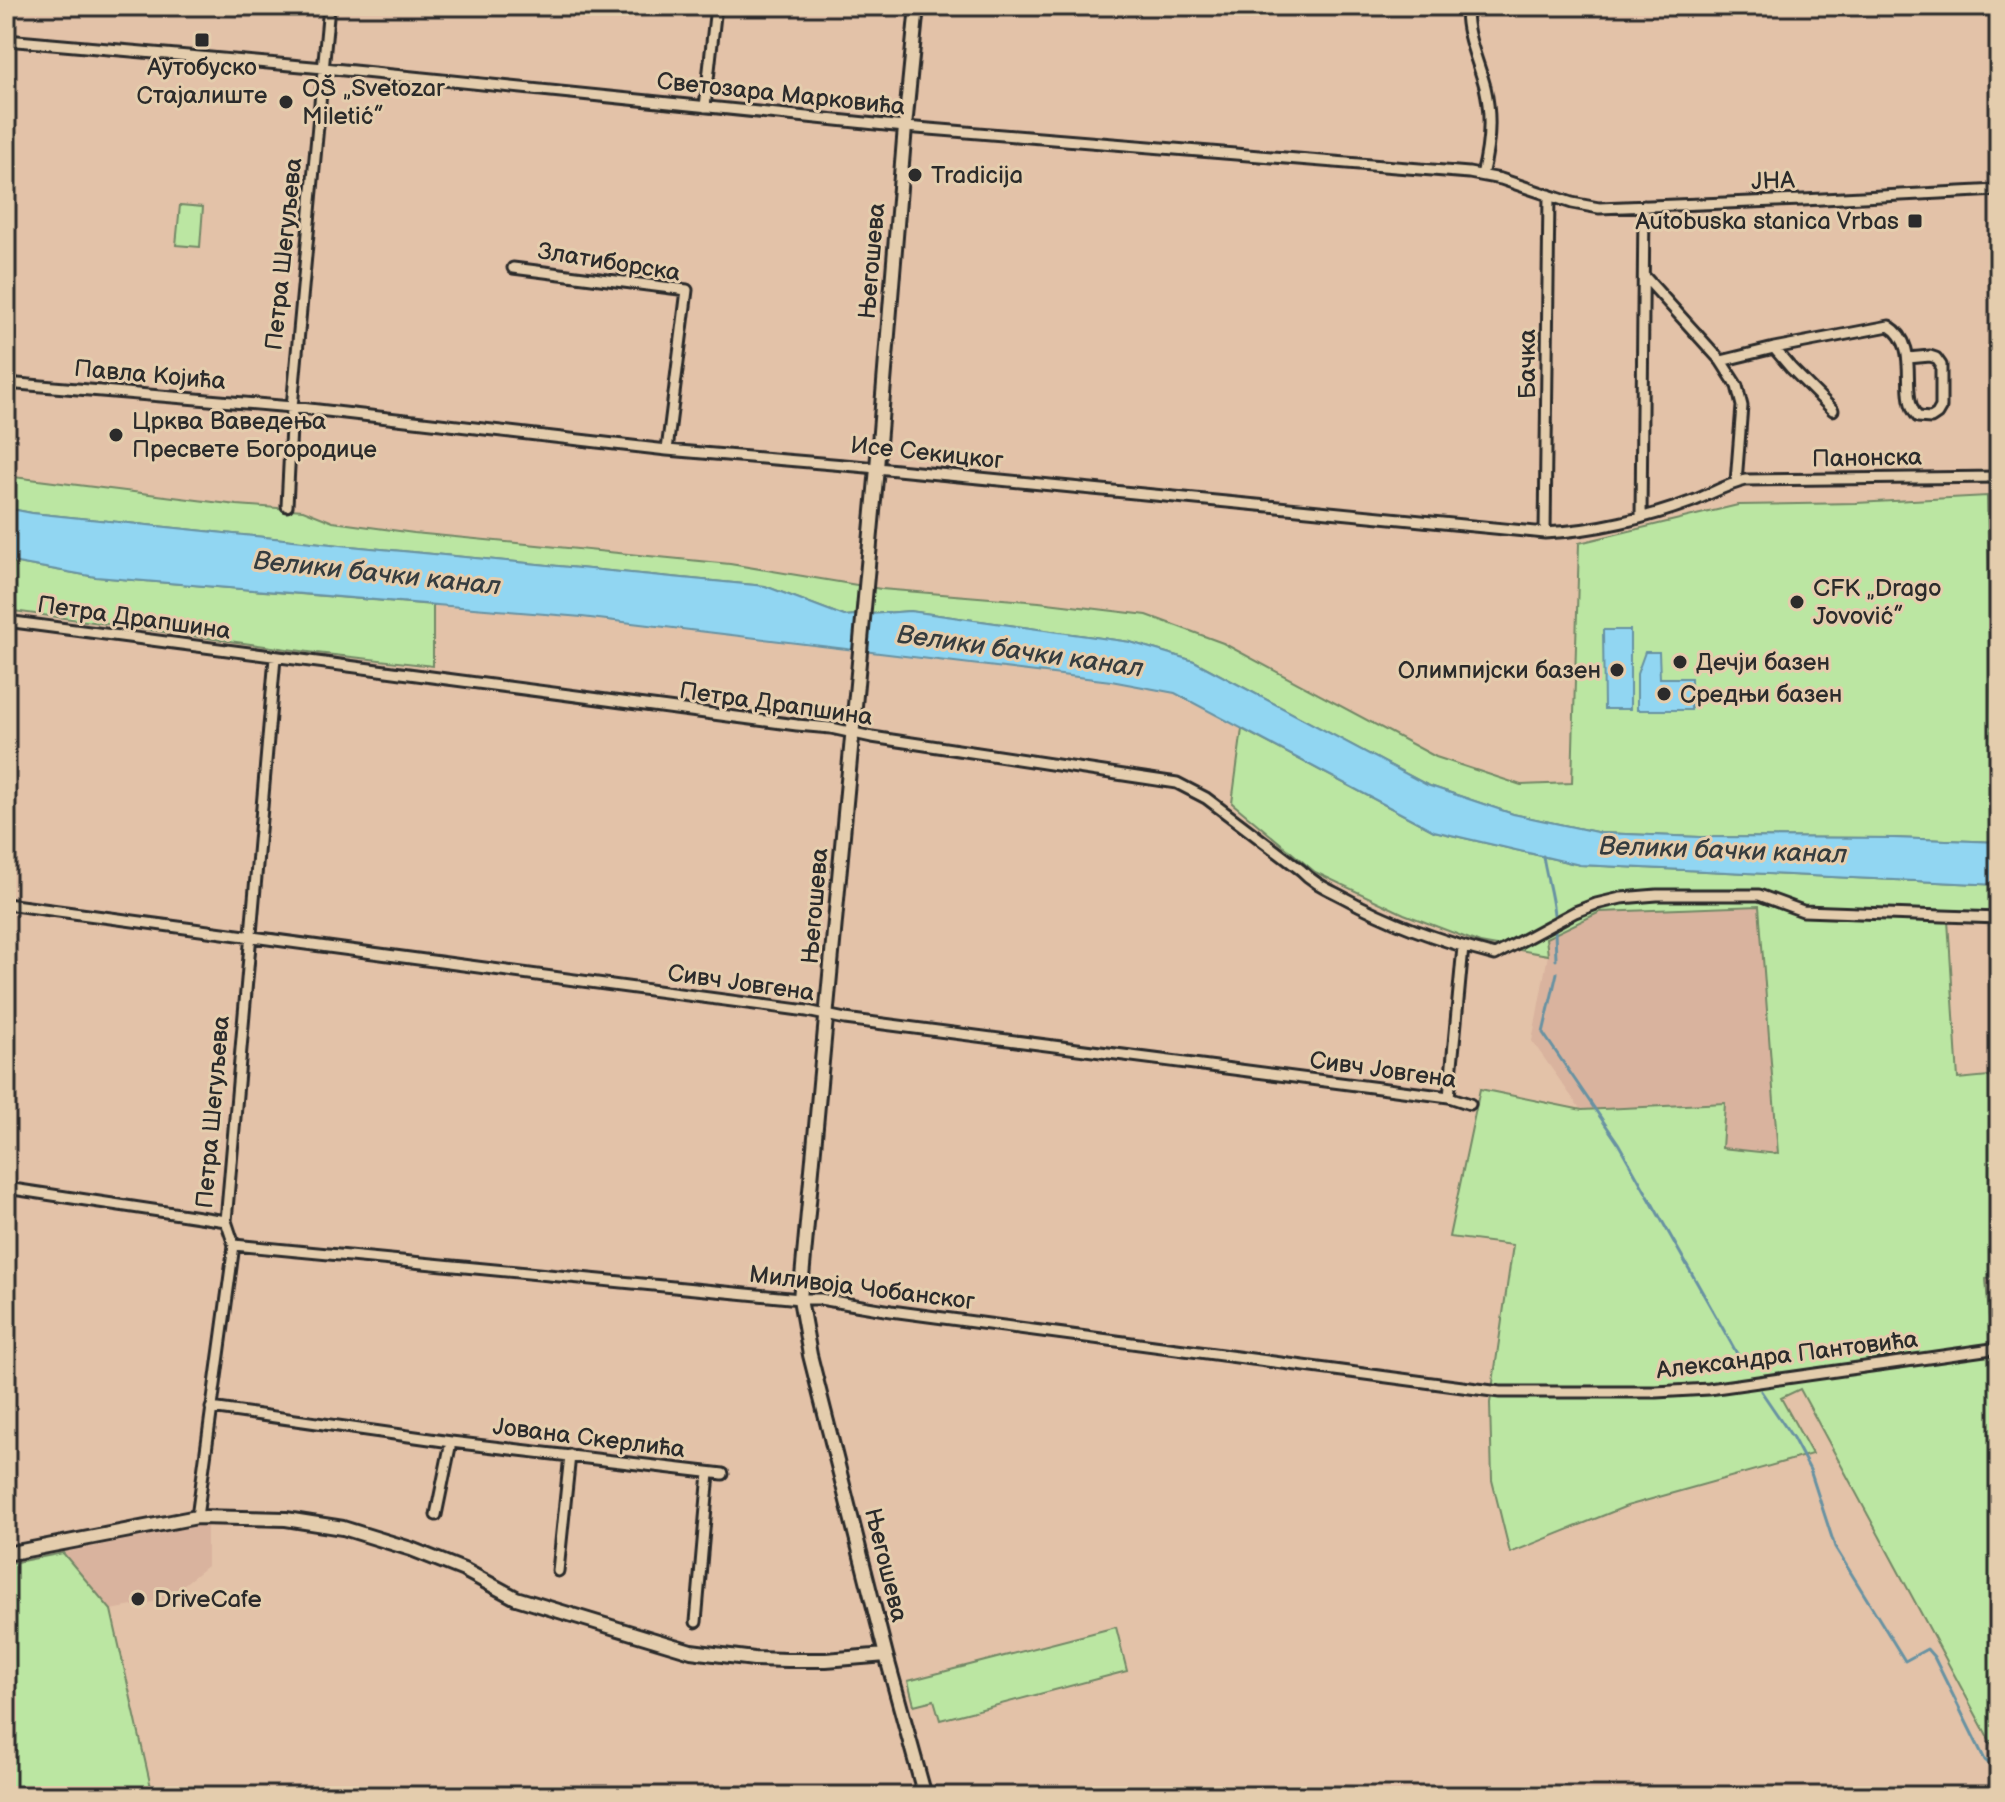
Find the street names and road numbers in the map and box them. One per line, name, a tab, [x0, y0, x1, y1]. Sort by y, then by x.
street label: Светозара Марковића	[655, 67, 907, 121]
street label: Петра Шегуљева	[259, 156, 309, 352]
street label: ЈНА	[1751, 166, 1796, 196]
street label: Његошева	[852, 202, 892, 320]
street label: Златиборска	[536, 236, 682, 288]
street label: Бачка	[1513, 329, 1542, 399]
street label: Павла Којића	[73, 354, 227, 396]
street label: Исе Секицког	[849, 431, 1005, 475]
street label: Панонска	[1812, 443, 1922, 473]
street label: Петра Драпшина	[35, 590, 233, 646]
street label: Петра Драпшина	[677, 676, 875, 732]
street label: Његошева	[795, 847, 835, 965]
street label: Сивч Јовгена	[666, 958, 816, 1008]
street label: Петра Шегуљева	[190, 1014, 236, 1210]
street label: Сивч Јовгена	[1308, 1045, 1458, 1095]
street label: Миливоја Чобанског	[747, 1260, 977, 1316]
street label: Александра Пантовића	[1654, 1325, 1919, 1386]
street label: Јована Скерлића	[491, 1412, 687, 1464]
street label: Његошева	[858, 1505, 914, 1625]

